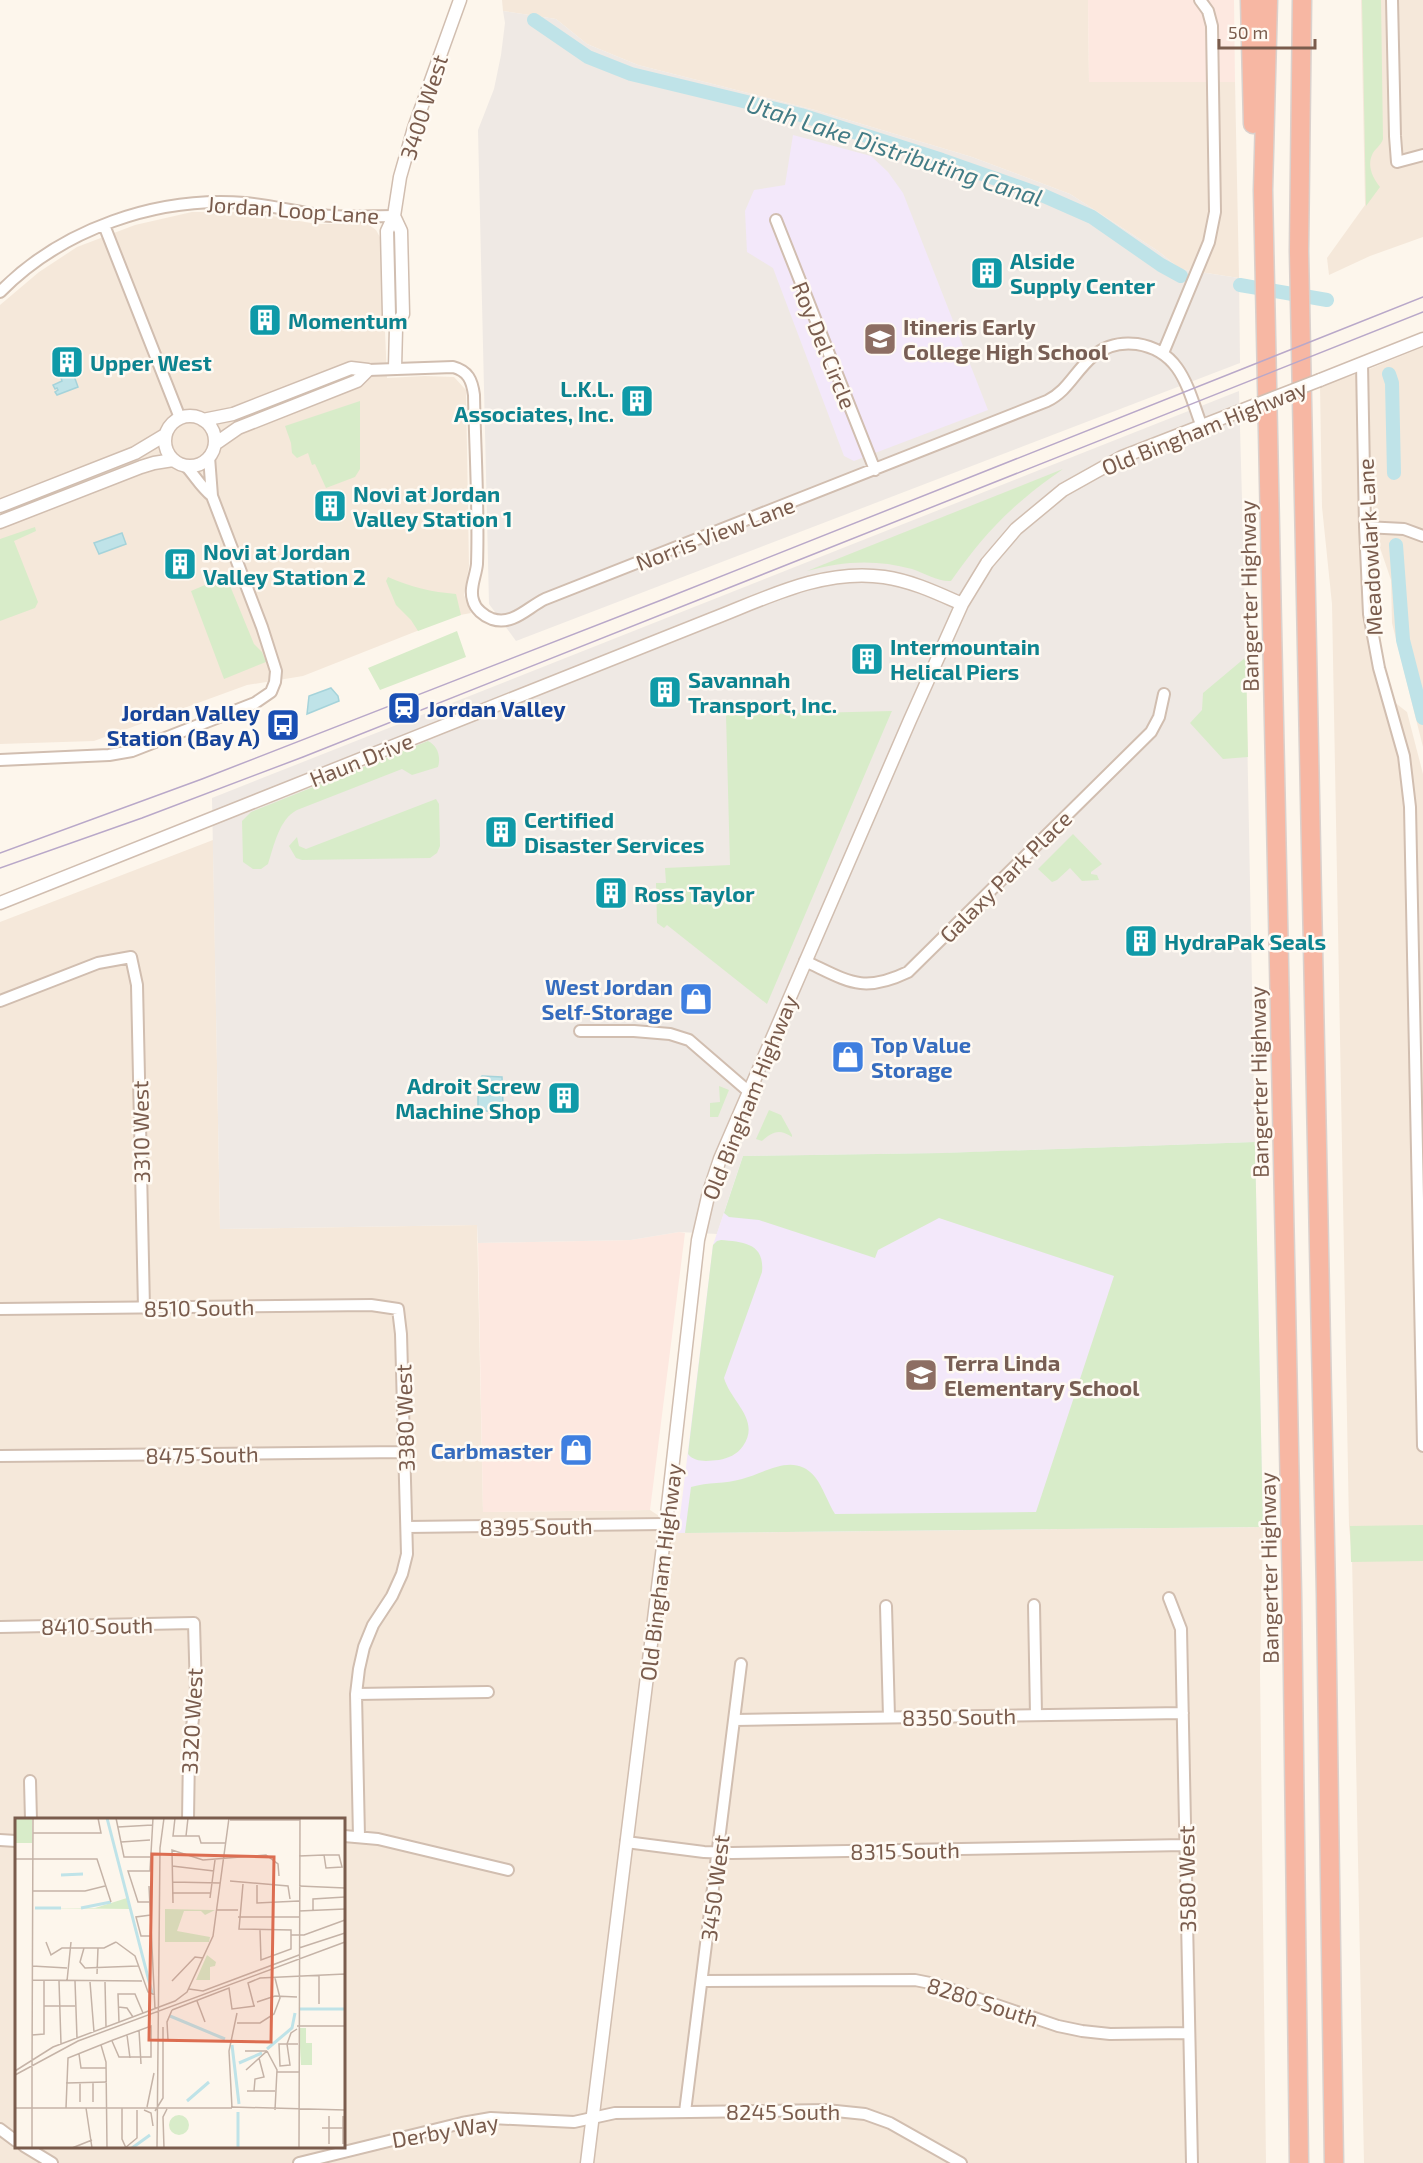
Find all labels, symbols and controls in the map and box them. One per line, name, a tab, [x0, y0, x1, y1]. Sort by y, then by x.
scale bar	[1219, 12, 1315, 50]
text: 50 m	[1228, 21, 1268, 43]
street label: 3400 West	[394, 51, 452, 163]
water label: Utah Lake Distributing Canal	[743, 88, 1047, 212]
street label: Jordan Loop Lane	[206, 190, 380, 228]
place label: Alside Supply Center	[1010, 247, 1156, 299]
building icon: Alside Supply Center	[969, 255, 1005, 291]
street label: Roy Del Circle	[788, 278, 862, 412]
building icon: Momentum	[247, 302, 283, 338]
place label: Momentum	[288, 307, 408, 333]
place label: Itineris Early College High School	[903, 313, 1109, 364]
school or university icon: Itineris Early College High School	[862, 321, 898, 357]
building icon: Upper West	[49, 344, 85, 380]
place label: Upper West	[90, 349, 212, 375]
street label: Old Bingham Highway	[1098, 374, 1311, 480]
place label: L.K.L. Associates, Inc.	[454, 375, 614, 426]
building icon: L.K.L. Associates, Inc.	[619, 383, 655, 419]
street label: Meadowlark Lane	[1351, 458, 1387, 636]
place label: Novi at Jordan Valley Station 1	[353, 480, 512, 532]
building icon: Novi at Jordan Valley Station 1	[312, 488, 348, 524]
street label: Norris View Lane	[632, 491, 798, 575]
street label: Bangerter Highway	[1233, 500, 1263, 692]
place label: Novi at Jordan Valley Station 2	[203, 538, 366, 590]
building icon: Novi at Jordan Valley Station 2	[162, 546, 198, 582]
place label: Intermountain Helical Piers	[890, 633, 1040, 684]
building icon: Intermountain Helical Piers	[849, 641, 885, 677]
place label: Savannah Transport, Inc.	[688, 666, 837, 717]
building icon: Savannah Transport, Inc.	[647, 674, 683, 710]
station icon: Jordan Valley	[386, 690, 422, 726]
place label: Jordan Valley	[427, 695, 566, 722]
place label: Jordan Valley Station (Bay A)	[107, 699, 261, 751]
bus stop icon: Jordan Valley Station (Bay A)	[265, 707, 301, 743]
street label: Haun Drive	[305, 726, 417, 792]
street label: Galaxy Park Place	[934, 805, 1076, 947]
place label: Certified Disaster Services	[524, 806, 705, 857]
building icon: Certified Disaster Services	[483, 814, 519, 850]
building icon: Ross Taylor	[593, 875, 629, 911]
place label: Ross Taylor	[634, 880, 755, 907]
building icon: HydraPak Seals	[1123, 923, 1159, 959]
place label: HydraPak Seals	[1164, 928, 1326, 955]
place label: West Jordan Self-Storage	[542, 973, 673, 1024]
shop icon: West Jordan Self-Storage	[678, 981, 714, 1017]
street label: Bangerter Highway	[1243, 986, 1273, 1178]
street label: Old Bingham Highway	[696, 990, 802, 1203]
place label: Top Value Storage	[871, 1031, 971, 1082]
shop icon: Top Value Storage	[830, 1039, 866, 1075]
place label: Adroit Screw Machine Shop	[395, 1072, 541, 1123]
street label: 3310 West	[126, 1080, 154, 1184]
building icon: Adroit Screw Machine Shop	[546, 1080, 582, 1116]
street label: 8510 South	[143, 1293, 255, 1321]
place label: Terra Linda Elementary School	[944, 1349, 1140, 1401]
school or university icon: Terra Linda Elementary School	[903, 1357, 939, 1393]
street label: 3380 West	[389, 1364, 419, 1472]
shop icon: Carbmaster	[558, 1432, 594, 1468]
place label: Carbmaster	[431, 1437, 554, 1463]
street label: 8475 South	[145, 1440, 259, 1468]
street label: Old Bingham Highway	[634, 1461, 686, 1682]
street label: Bangerter Highway	[1253, 1472, 1283, 1664]
street label: 8395 South	[479, 1512, 593, 1540]
street label: 8410 South	[41, 1611, 153, 1639]
street label: 3320 West	[175, 1667, 207, 1775]
street label: 8350 South	[902, 1702, 1016, 1730]
inset map	[15, 1818, 345, 2148]
street label: 3580 West	[1172, 1825, 1200, 1933]
street label: 3450 West	[695, 1833, 733, 1943]
street label: 8315 South	[850, 1836, 960, 1864]
street label: 8280 South	[924, 1971, 1042, 2031]
street label: 8245 South	[726, 2098, 840, 2124]
street label: Derby Way	[390, 2108, 501, 2152]

